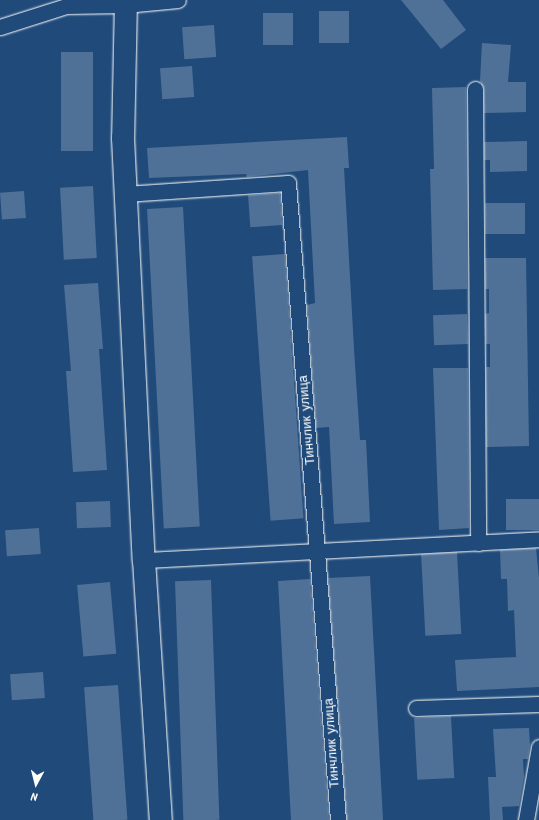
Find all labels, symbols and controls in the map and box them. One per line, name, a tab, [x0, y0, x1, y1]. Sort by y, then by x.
street label: Тинчлик улица	[296, 374, 320, 466]
street label: Тинчлик улица	[322, 698, 344, 788]
north arrow	[16, 764, 56, 804]
text: N	[30, 787, 39, 805]

